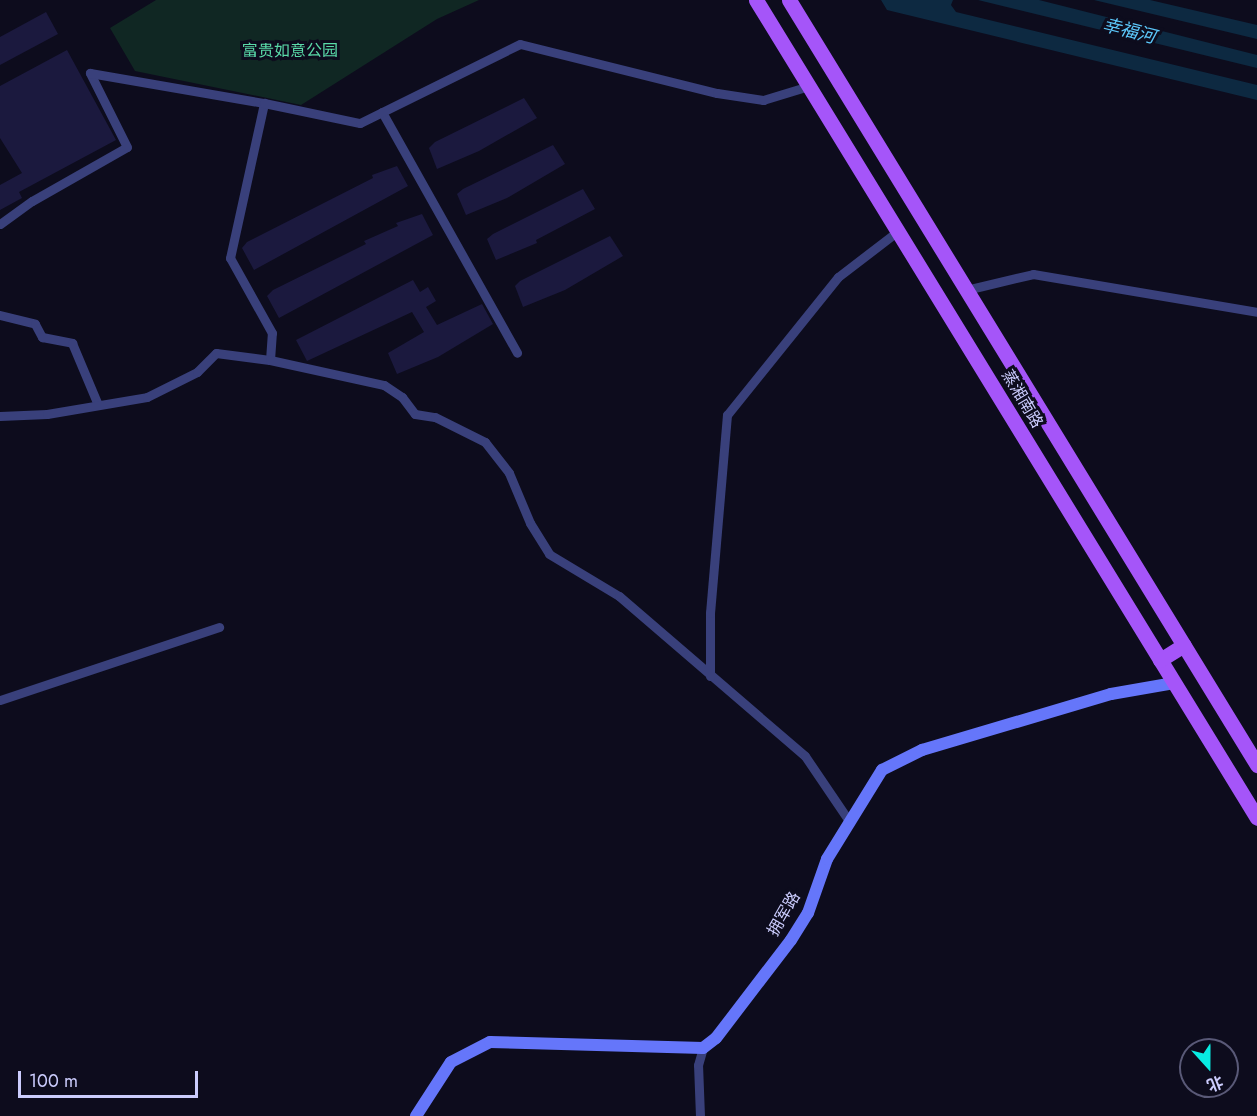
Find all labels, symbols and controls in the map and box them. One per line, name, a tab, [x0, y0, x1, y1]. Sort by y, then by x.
water label: 幸福河	[1100, 14, 1158, 48]
park label: 富贵如意公园	[242, 41, 338, 61]
street label: 蒸湘南路	[997, 367, 1047, 431]
street label: 拥军路	[764, 888, 804, 940]
north arrow	[1179, 1038, 1239, 1098]
scale bar	[21, 1059, 201, 1097]
text: 100 m	[29, 1068, 78, 1094]
text: 北	[1203, 1070, 1227, 1097]

